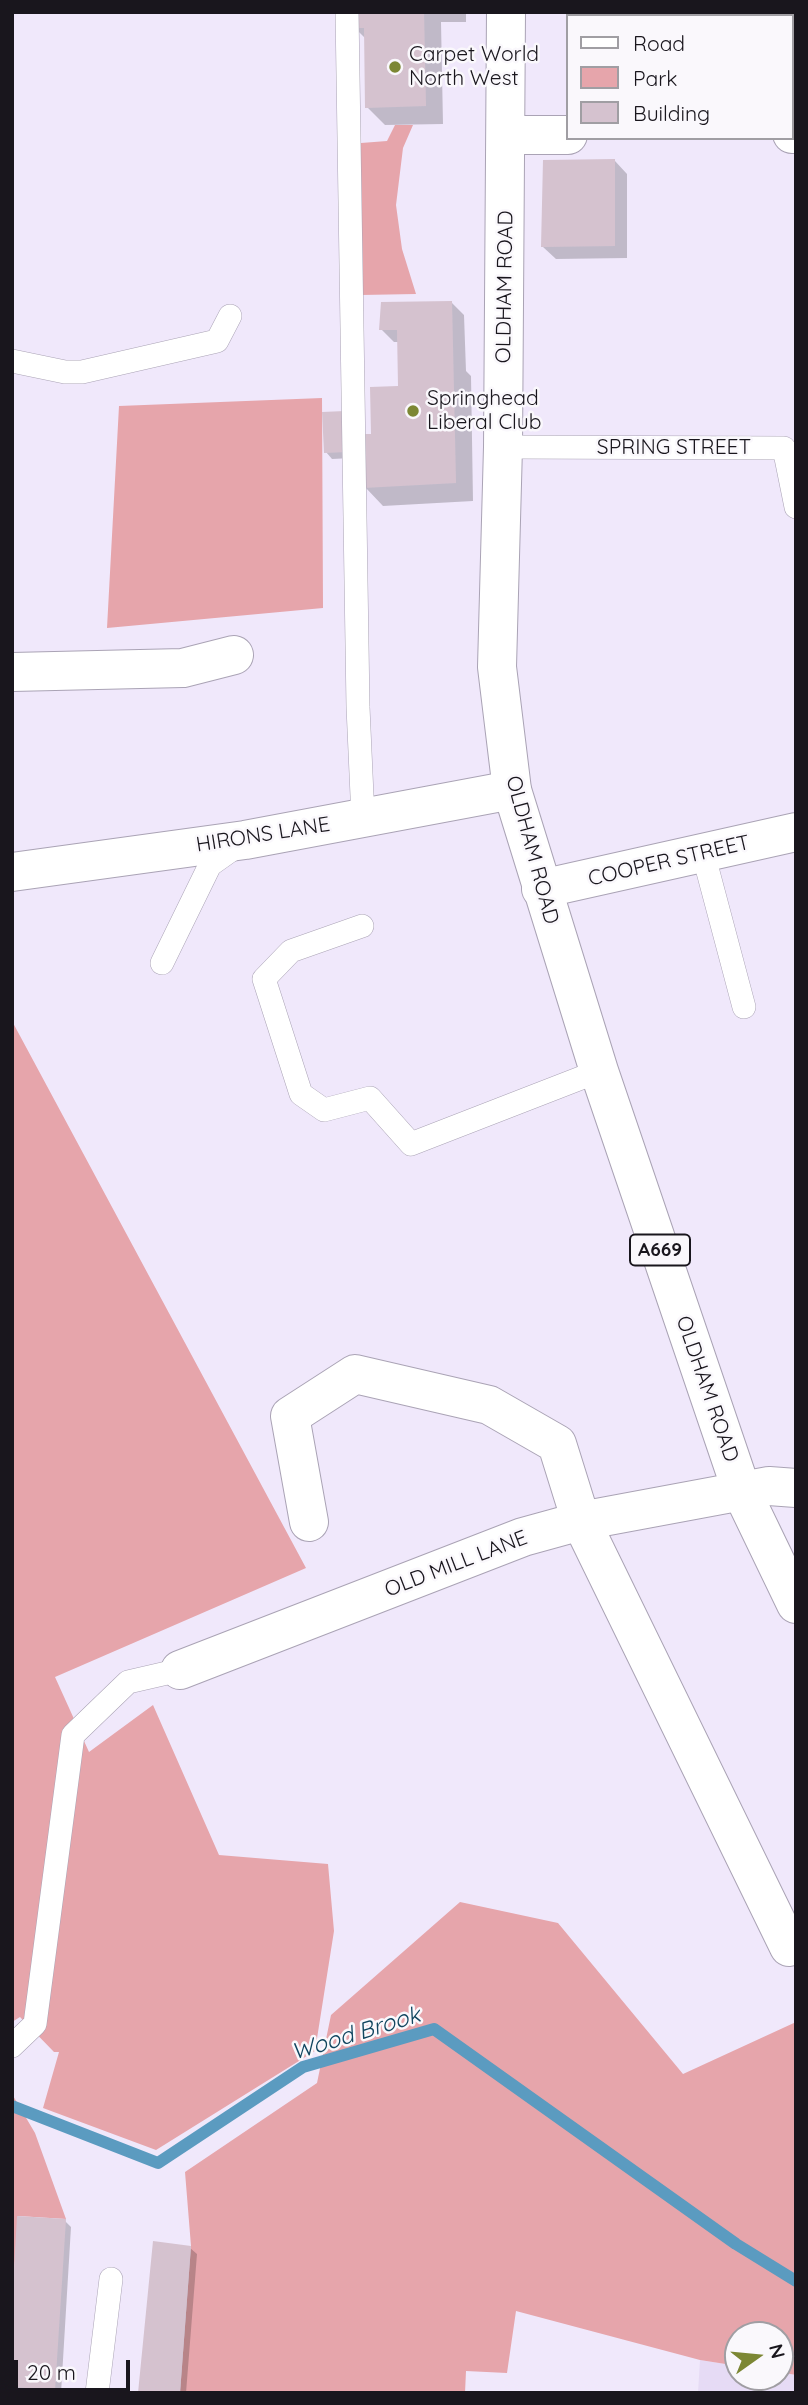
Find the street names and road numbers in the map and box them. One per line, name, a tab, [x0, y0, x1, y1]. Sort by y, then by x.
street label: OLDHAM ROAD	[491, 210, 519, 364]
street label: SPRING STREET	[597, 435, 751, 461]
street label: OLDHAM ROAD	[500, 773, 564, 927]
street label: HIRONS LANE	[194, 812, 332, 858]
street label: COOPER STREET	[586, 830, 752, 892]
road number: A669	[630, 1234, 690, 1266]
street label: OLDHAM ROAD	[670, 1313, 744, 1465]
street label: OLD MILL LANE	[381, 1525, 531, 1603]

